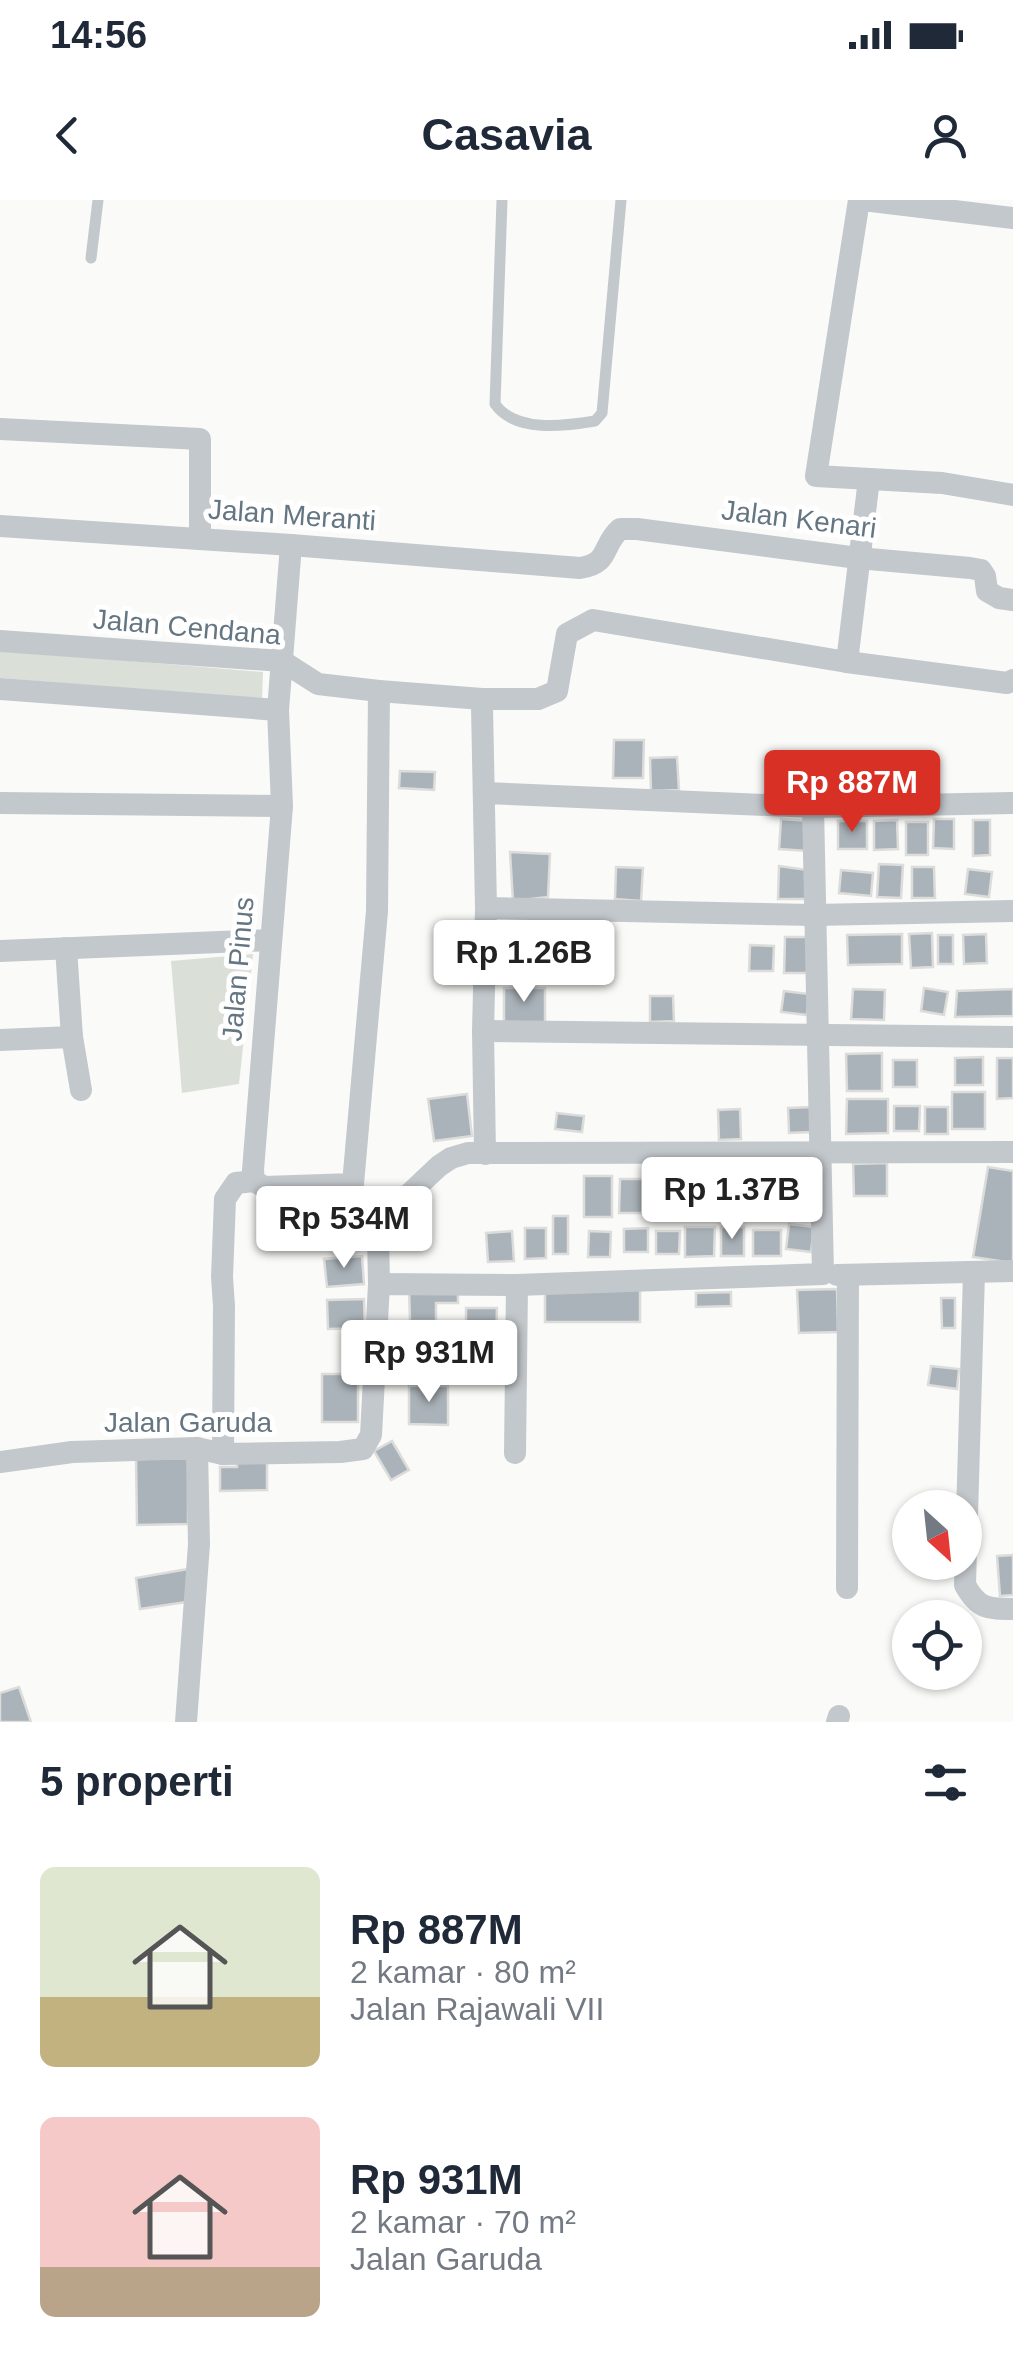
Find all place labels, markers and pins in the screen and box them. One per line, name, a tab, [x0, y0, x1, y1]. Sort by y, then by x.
pin: Rp 887M	[760, 750, 944, 835]
pin: Rp 1.26B	[421, 920, 627, 1005]
pin: Rp 1.37B	[629, 1157, 835, 1242]
pin: Rp 534M	[252, 1186, 436, 1271]
pin: Rp 931M	[337, 1320, 521, 1405]

